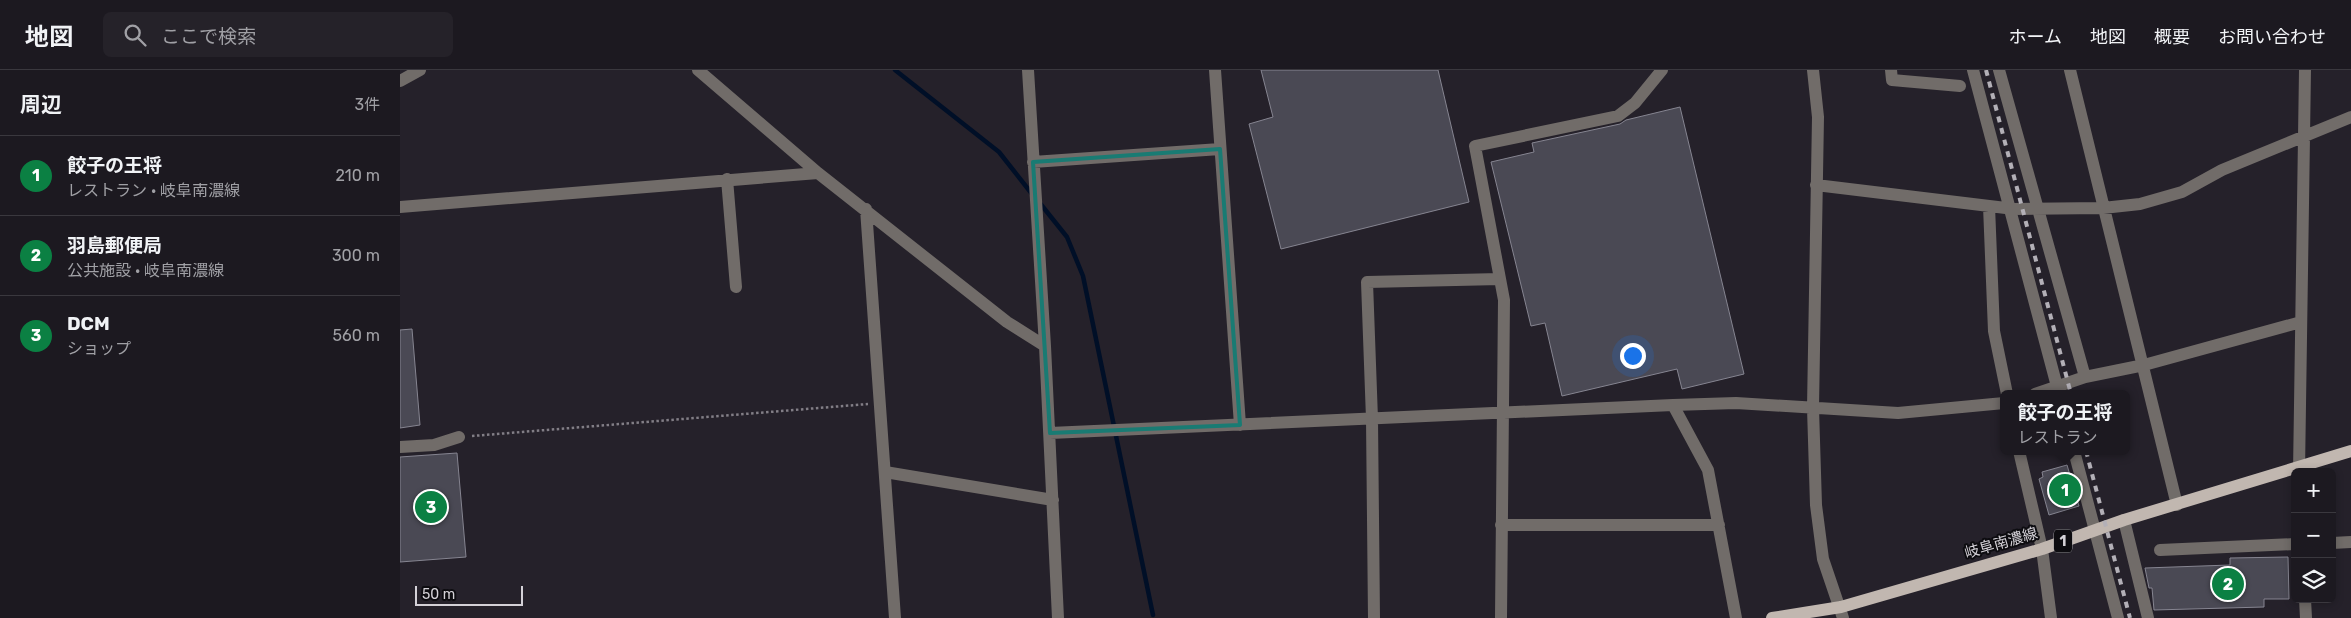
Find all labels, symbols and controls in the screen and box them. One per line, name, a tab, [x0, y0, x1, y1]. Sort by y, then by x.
search box	[103, 12, 453, 57]
icon: search	[121, 21, 149, 49]
text: 地図	[25, 23, 73, 51]
text: ここで検索	[161, 25, 256, 48]
text: ホーム	[2009, 26, 2062, 48]
text: 地図	[2090, 26, 2126, 48]
text: 概要	[2154, 26, 2190, 48]
text: お問い合わせ	[2218, 26, 2326, 48]
text: 周辺	[20, 92, 62, 117]
text: 3件	[354, 95, 380, 114]
text: 餃子の王将	[67, 154, 162, 177]
text: 1	[32, 166, 40, 185]
text: 210 m	[335, 166, 380, 185]
text: レストラン · 岐阜南濃線	[67, 181, 240, 200]
text: 羽島郵便局	[67, 234, 162, 257]
text: 2	[31, 246, 41, 265]
text: 300 m	[332, 246, 380, 265]
text: 公共施設 · 岐阜南濃線	[67, 261, 224, 280]
text: DCM	[67, 312, 110, 335]
text: 3	[31, 326, 41, 345]
text: 560 m	[333, 326, 380, 345]
text: ショップ	[67, 339, 131, 358]
your location	[1620, 343, 1646, 369]
popup	[2000, 390, 2130, 455]
text: 餃子の王将	[2017, 401, 2113, 424]
text: レストラン	[2017, 428, 2098, 447]
map controls	[2291, 468, 2336, 603]
button: +	[2291, 468, 2336, 513]
pin: 1	[2049, 471, 2081, 509]
pin: 3	[415, 488, 447, 526]
button: −	[2291, 513, 2336, 558]
street label: 岐阜南濃線	[1962, 524, 2040, 562]
road number: 1	[2054, 530, 2072, 552]
button: layers	[2291, 558, 2336, 603]
pin: 2	[2212, 565, 2244, 603]
scale bar	[415, 583, 522, 606]
text: 50 m	[422, 586, 455, 603]

